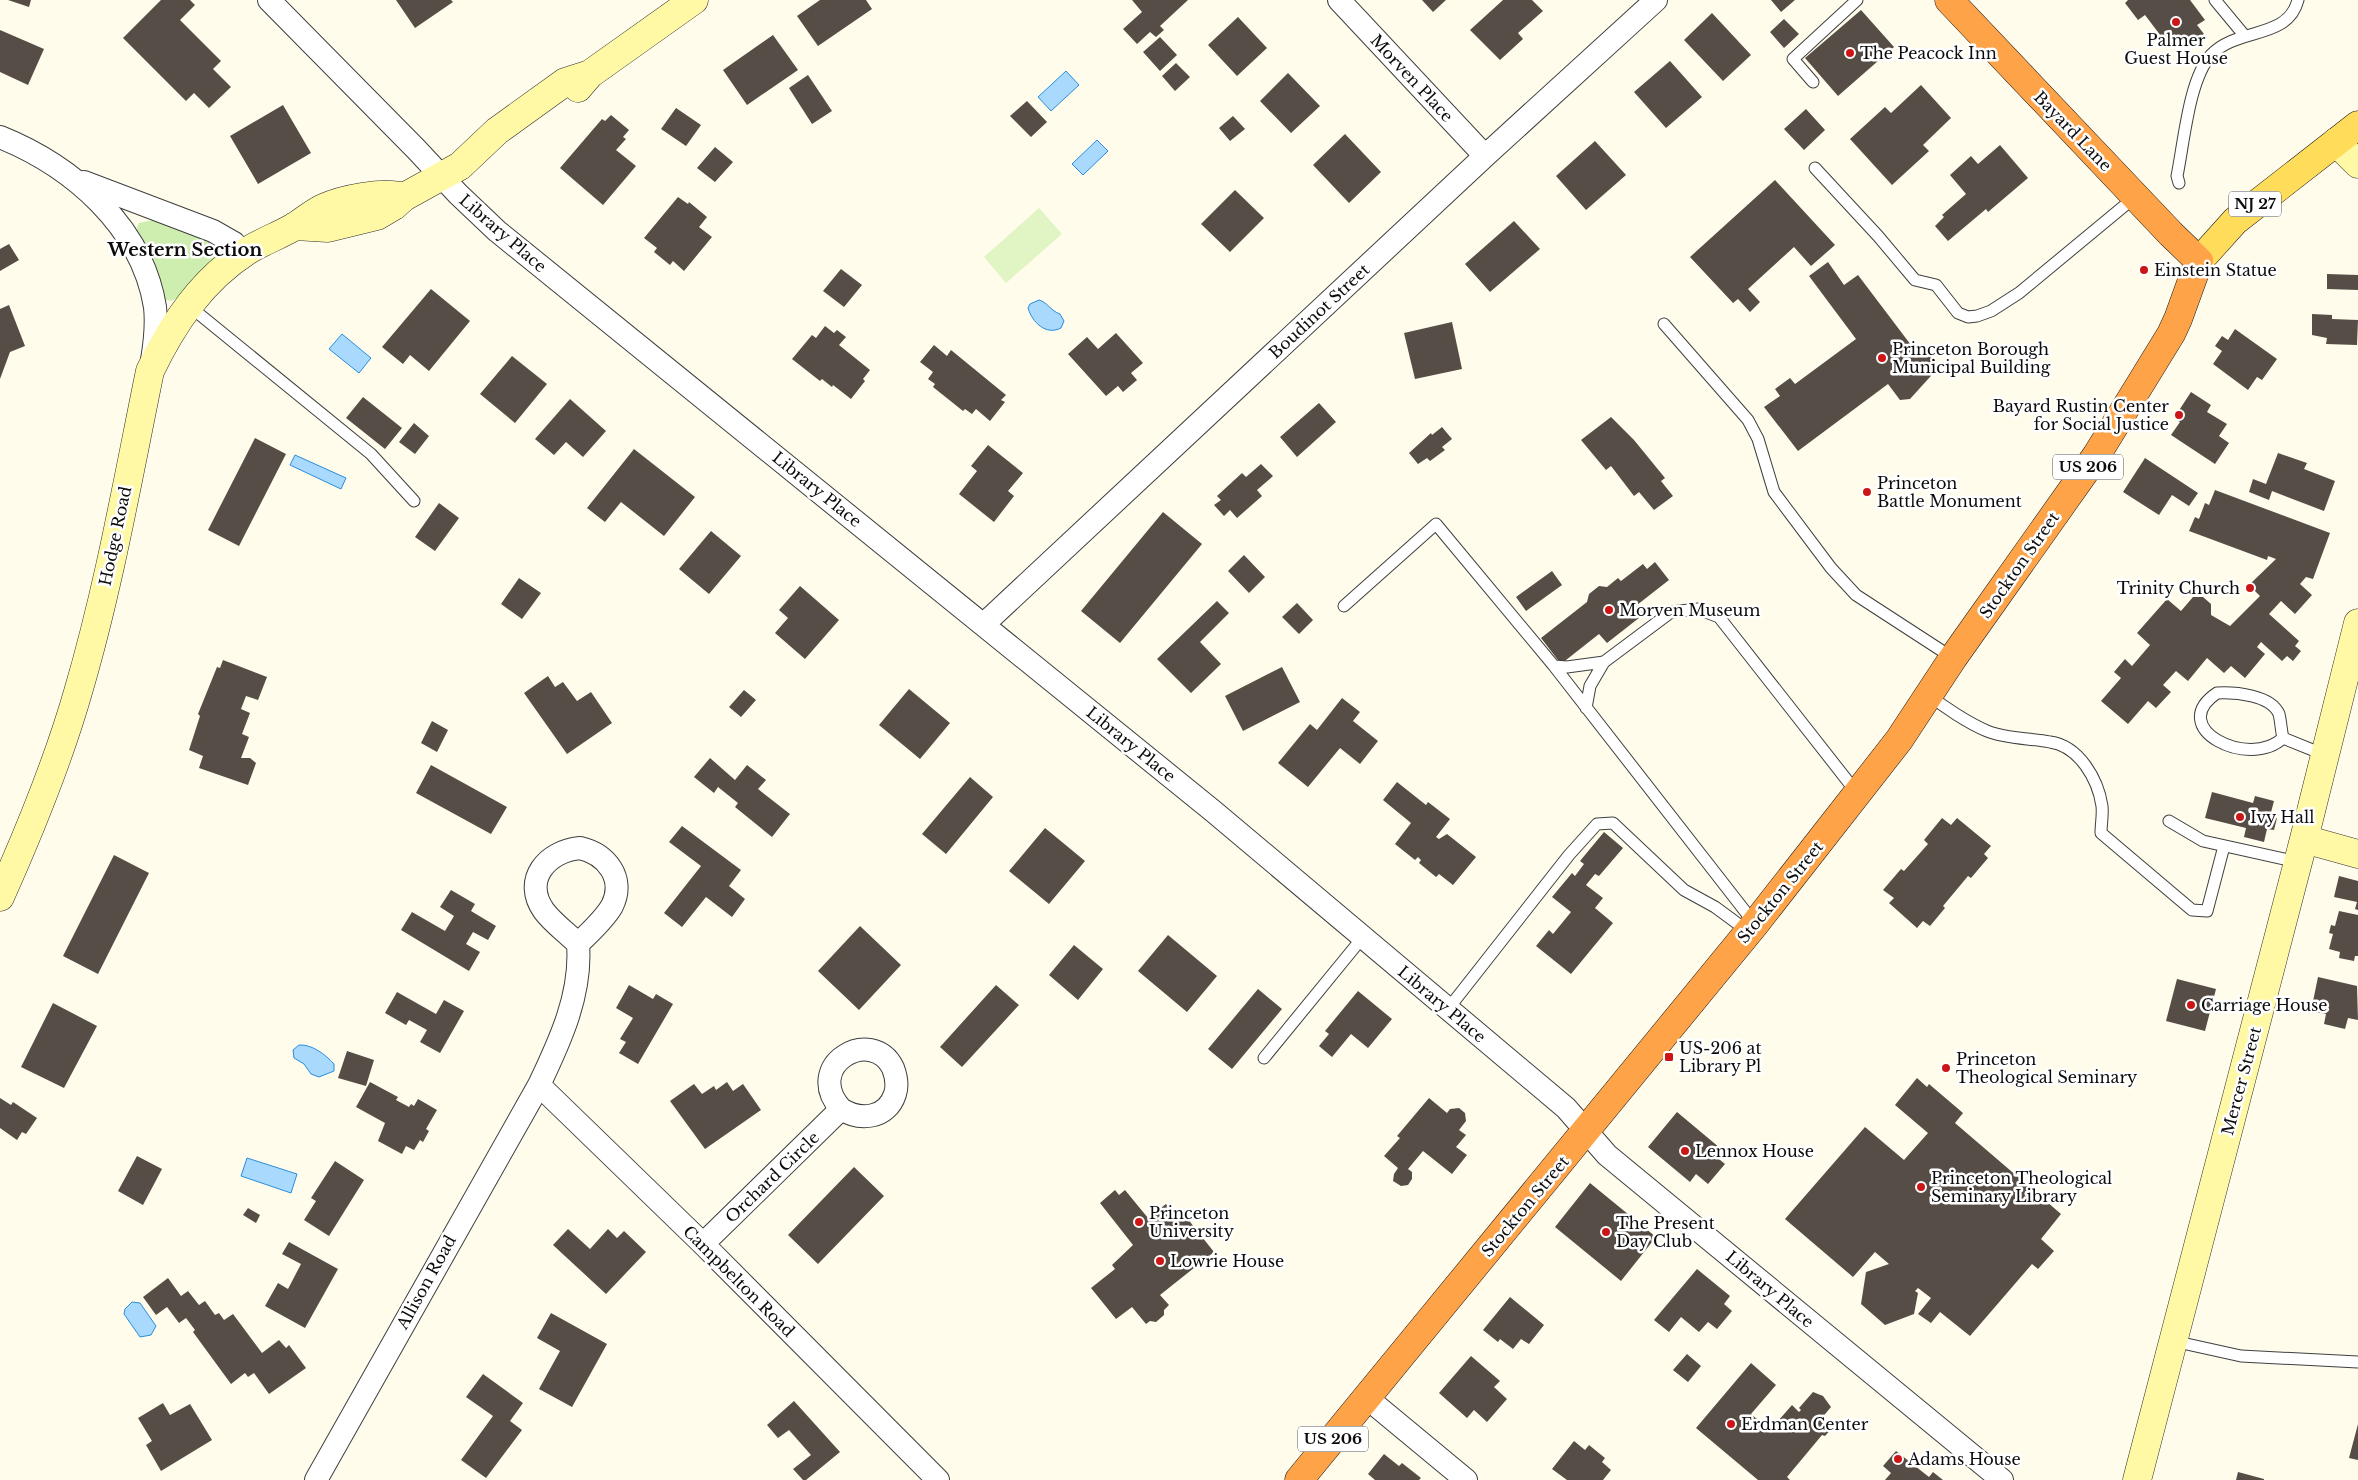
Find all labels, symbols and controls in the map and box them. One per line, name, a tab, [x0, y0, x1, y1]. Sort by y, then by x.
marker: Palmer Guest House	[2170, 16, 2182, 28]
street label: Morven Place	[1366, 30, 1458, 126]
place label: Palmer Guest House	[2124, 30, 2228, 68]
place label: The Peacock Inn	[1860, 43, 1997, 63]
marker: The Peacock Inn	[1844, 47, 1856, 59]
street label: Bayard Lane	[2030, 87, 2116, 175]
street label: Library Place	[455, 190, 551, 276]
road number: NJ 27	[2229, 192, 2281, 216]
district label: Western Section	[107, 239, 262, 261]
street label: Boudinot Street	[1265, 259, 1373, 363]
place label: Einstein Statue	[2154, 260, 2277, 280]
marker: Einstein Statue	[2138, 264, 2150, 276]
place label: Princeton Borough Municipal Building	[1892, 339, 2051, 377]
marker: Princeton Borough Municipal Building	[1876, 352, 1888, 364]
place label: Bayard Rustin Center for Social Justice	[1993, 396, 2169, 434]
marker: Bayard Rustin Center for Social Justice	[2173, 409, 2185, 421]
street label: Library Place	[768, 447, 866, 531]
road number: US 206	[2053, 454, 2123, 480]
place label: Princeton Battle Monument	[1877, 473, 2022, 511]
street label: Hodge Road	[95, 484, 135, 588]
marker: Princeton Battle Monument	[1861, 486, 1873, 498]
street label: Stockton Street	[1975, 508, 2063, 622]
place label: Trinity Church	[2117, 578, 2240, 598]
marker: Trinity Church	[2244, 582, 2256, 594]
place label: Morven Museum	[1619, 600, 1760, 620]
marker: Morven Museum	[1603, 604, 1615, 616]
street label: Library Place	[1082, 702, 1180, 786]
place label: Ivy Hall	[2250, 807, 2314, 827]
marker: Ivy Hall	[2234, 811, 2246, 823]
street label: Stockton Street	[1733, 837, 1827, 947]
street label: Library Place	[1394, 961, 1490, 1047]
place label: Carriage House	[2201, 995, 2328, 1015]
marker: Carriage House	[2185, 999, 2197, 1011]
street label: Mercer Street	[2217, 1025, 2265, 1137]
place label: US-206 at Library Pl	[1679, 1038, 1761, 1076]
place label: Princeton Theological Seminary	[1956, 1049, 2138, 1087]
marker: US-206 at Library Pl	[1663, 1051, 1675, 1063]
marker: Princeton Theological Seminary	[1940, 1062, 1952, 1074]
street label: Orchard Circle	[721, 1127, 823, 1227]
place label: Lennox House	[1695, 1141, 1814, 1161]
marker: Lennox House	[1679, 1145, 1691, 1157]
street label: Stockton Street	[1477, 1152, 1573, 1260]
place label: Princeton Theological Seminary Library	[1931, 1168, 2112, 1206]
marker: Princeton Theological Seminary Library	[1915, 1181, 1927, 1193]
place label: Princeton University	[1149, 1203, 1235, 1241]
place label: The Present Day Club	[1616, 1213, 1715, 1251]
marker: Princeton University	[1133, 1216, 1145, 1228]
street label: Campbelton Road	[679, 1221, 799, 1341]
marker: The Present Day Club	[1600, 1226, 1612, 1238]
street label: Allison Road	[392, 1231, 460, 1333]
street label: Library Place	[1722, 1246, 1818, 1332]
place label: Lowrie House	[1170, 1251, 1284, 1271]
marker: Lowrie House	[1154, 1255, 1166, 1267]
place label: Erdman Center	[1741, 1414, 1869, 1434]
marker: Erdman Center	[1725, 1418, 1737, 1430]
road number: US 206	[1298, 1426, 1368, 1452]
place label: Adams House	[1907, 1449, 2021, 1469]
marker: Adams House	[1892, 1453, 1904, 1465]

